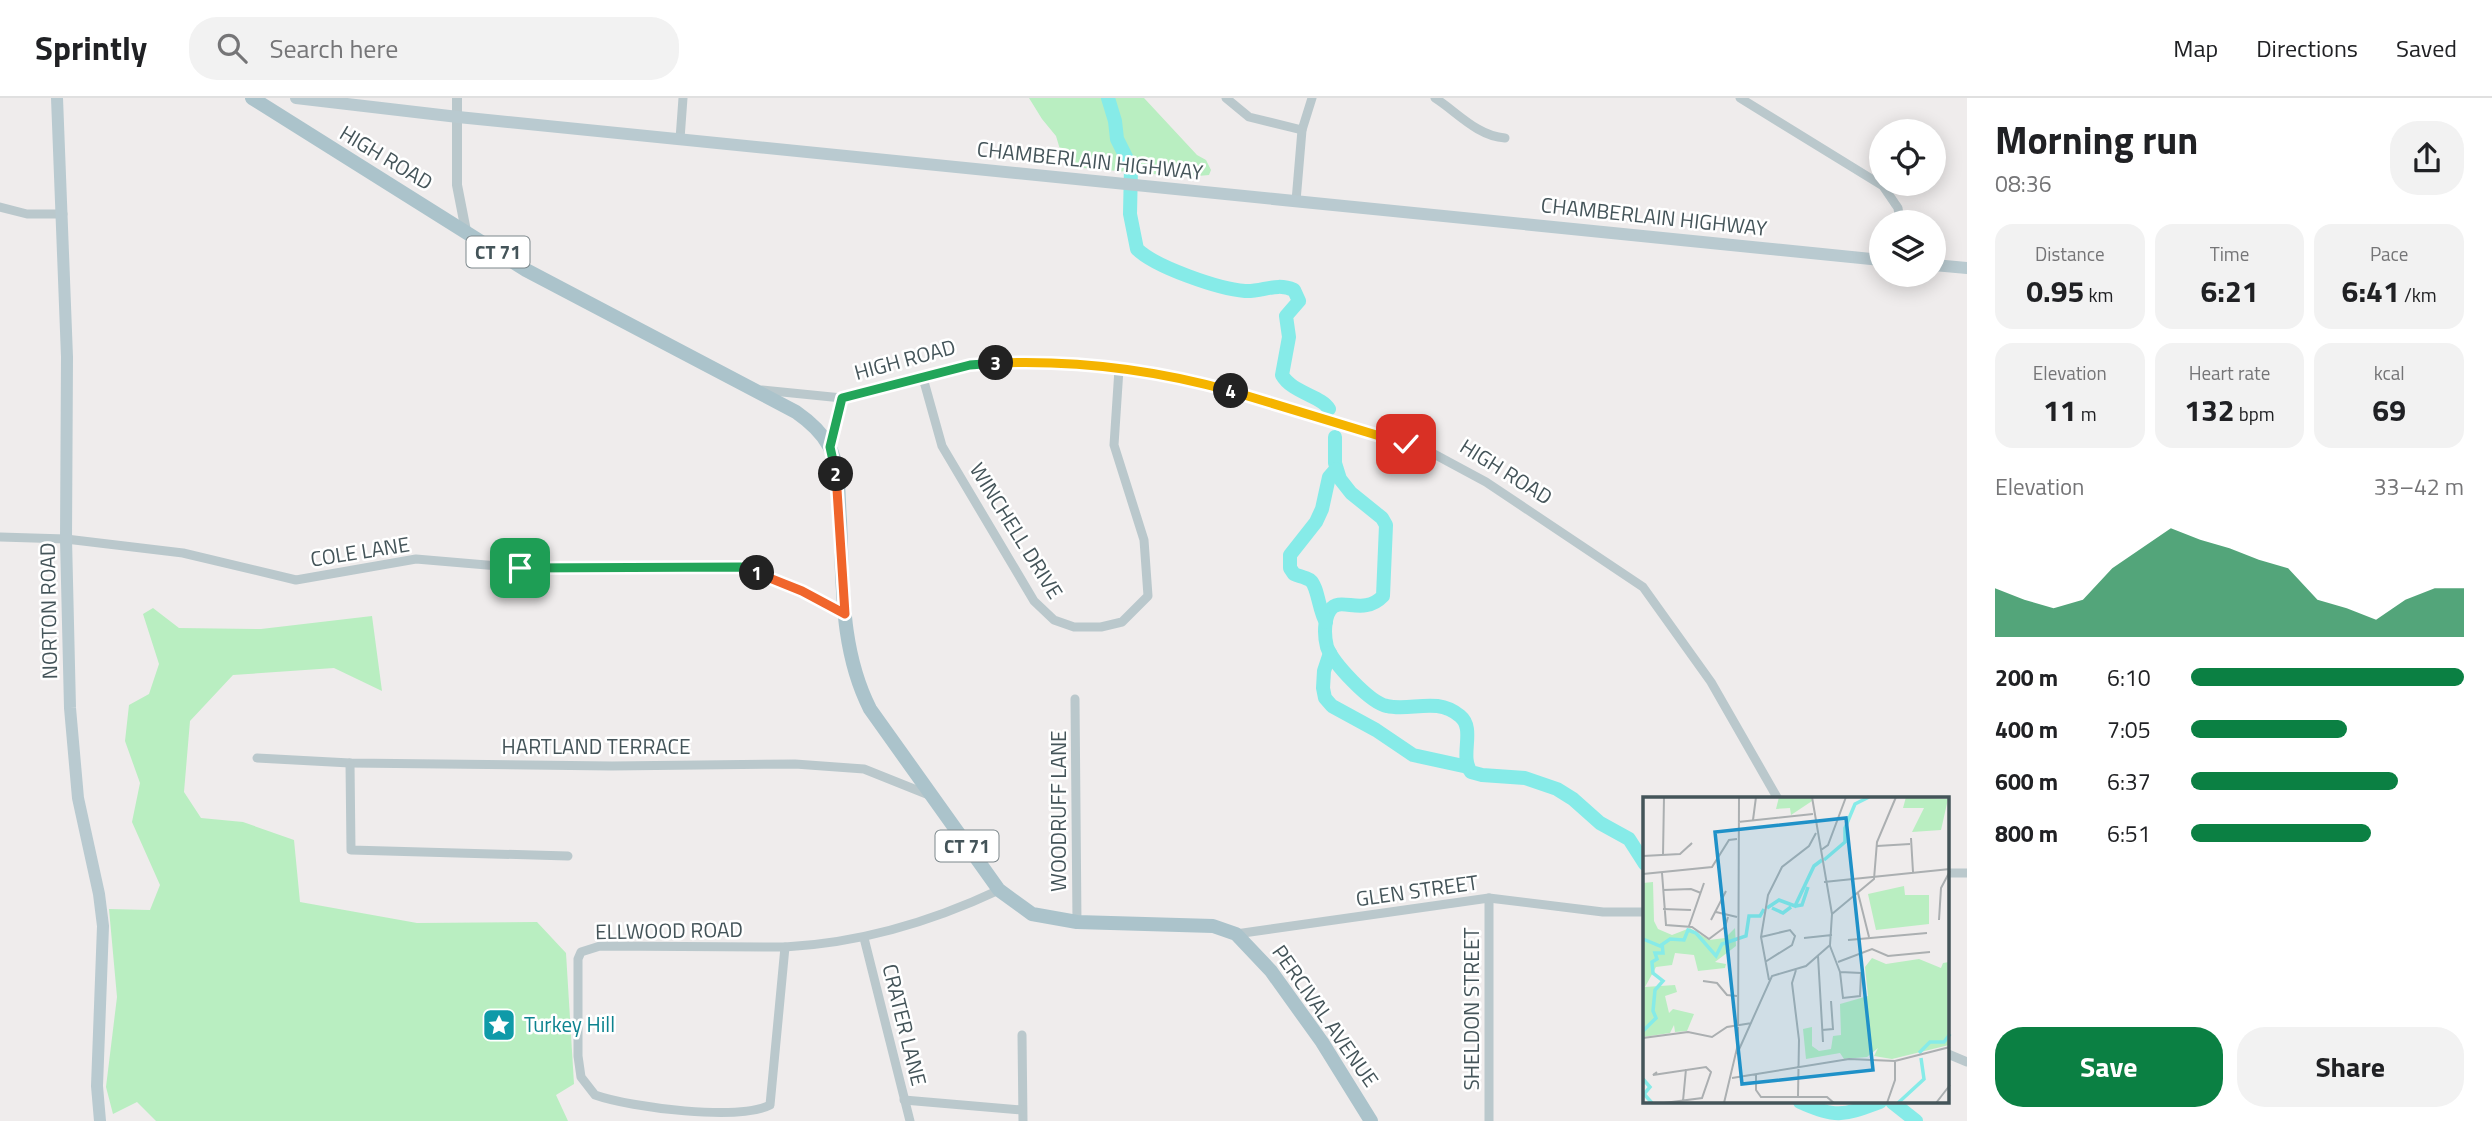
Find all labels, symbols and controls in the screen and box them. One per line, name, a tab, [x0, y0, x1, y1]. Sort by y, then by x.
search box	[189, 17, 679, 80]
text: Sprintly	[35, 23, 147, 73]
icon: search	[213, 29, 251, 67]
text: Search here	[269, 29, 398, 68]
text: Map	[2173, 30, 2218, 66]
text: Directions	[2256, 30, 2358, 66]
text: Saved	[2396, 30, 2457, 66]
text: Morning run	[1995, 111, 2198, 169]
street label: HIGH ROAD	[334, 117, 439, 198]
map controls	[1869, 119, 1946, 287]
button: locate	[1869, 119, 1946, 196]
button: share	[2390, 121, 2464, 195]
street label: CHAMBERLAIN HIGHWAY	[975, 132, 1205, 188]
text: 08:36	[1995, 166, 2052, 201]
street label: CHAMBERLAIN HIGHWAY	[1539, 188, 1769, 244]
button: layers	[1869, 210, 1946, 287]
road number: CT 71	[466, 236, 530, 268]
text: Distance	[2035, 239, 2105, 268]
text: Time	[2210, 239, 2249, 268]
text: Pace	[2370, 239, 2408, 268]
text: 0.95	[2026, 268, 2084, 314]
text: 6:21	[2200, 268, 2259, 314]
text: 6:41	[2342, 268, 2400, 314]
text: km	[2084, 280, 2113, 309]
text: /km	[2400, 280, 2437, 309]
street label: HIGH ROAD	[851, 330, 959, 388]
pin: 3	[978, 345, 1014, 380]
text: 3	[990, 348, 1001, 377]
text: Elevation	[2033, 358, 2107, 387]
text: Heart rate	[2189, 358, 2270, 387]
text: kcal	[2374, 358, 2405, 387]
pin: 4	[1214, 374, 1248, 408]
text: 4	[1225, 376, 1236, 405]
text: 11	[2043, 387, 2077, 433]
text: 132	[2184, 387, 2235, 433]
text: 69	[2372, 387, 2406, 433]
text: m	[2077, 399, 2097, 428]
text: bpm	[2235, 399, 2275, 428]
pin	[1376, 414, 1436, 474]
icon: check	[1387, 425, 1425, 463]
street label: HIGH ROAD	[1454, 430, 1559, 512]
pin: 2	[818, 456, 854, 492]
street label: WINCHELL DRIVE	[962, 456, 1072, 605]
text: 2	[830, 459, 841, 488]
text: Elevation	[1995, 469, 2084, 504]
text: 33–42 m	[2374, 469, 2464, 504]
street label: COLE LANE	[308, 527, 412, 575]
pin	[490, 538, 550, 598]
street label: NORTON ROAD	[31, 542, 65, 680]
icon: arrive	[501, 549, 539, 587]
pin: 1	[740, 556, 774, 590]
text: 1	[751, 558, 762, 587]
text: 200 m	[1995, 660, 2058, 695]
text: 6:10	[2107, 660, 2151, 695]
text: 400 m	[1995, 712, 2058, 747]
text: 7:05	[2107, 712, 2151, 747]
street label: HARTLAND TERRACE	[501, 730, 691, 762]
street label: WOODRUFF LANE	[1042, 730, 1074, 892]
text: 600 m	[1995, 764, 2058, 799]
text: 6:37	[2107, 764, 2151, 799]
inset map	[1643, 797, 1950, 1104]
text: 800 m	[1995, 816, 2058, 851]
text: 6:51	[2107, 816, 2151, 851]
road number: CT 71	[936, 831, 998, 862]
street label: GLEN STREET	[1354, 866, 1480, 914]
street label: ELLWOOD ROAD	[595, 913, 743, 947]
street label: SHELDON STREET	[1455, 927, 1487, 1091]
street label: PERCIVAL AVENUE	[1265, 938, 1387, 1093]
street label: CRATER LANE	[874, 961, 936, 1089]
place icon: Turkey Hill	[480, 1006, 518, 1044]
place label: Turkey Hill	[524, 1008, 615, 1040]
button: Save	[1995, 1027, 2223, 1107]
button: Share	[2237, 1027, 2464, 1107]

